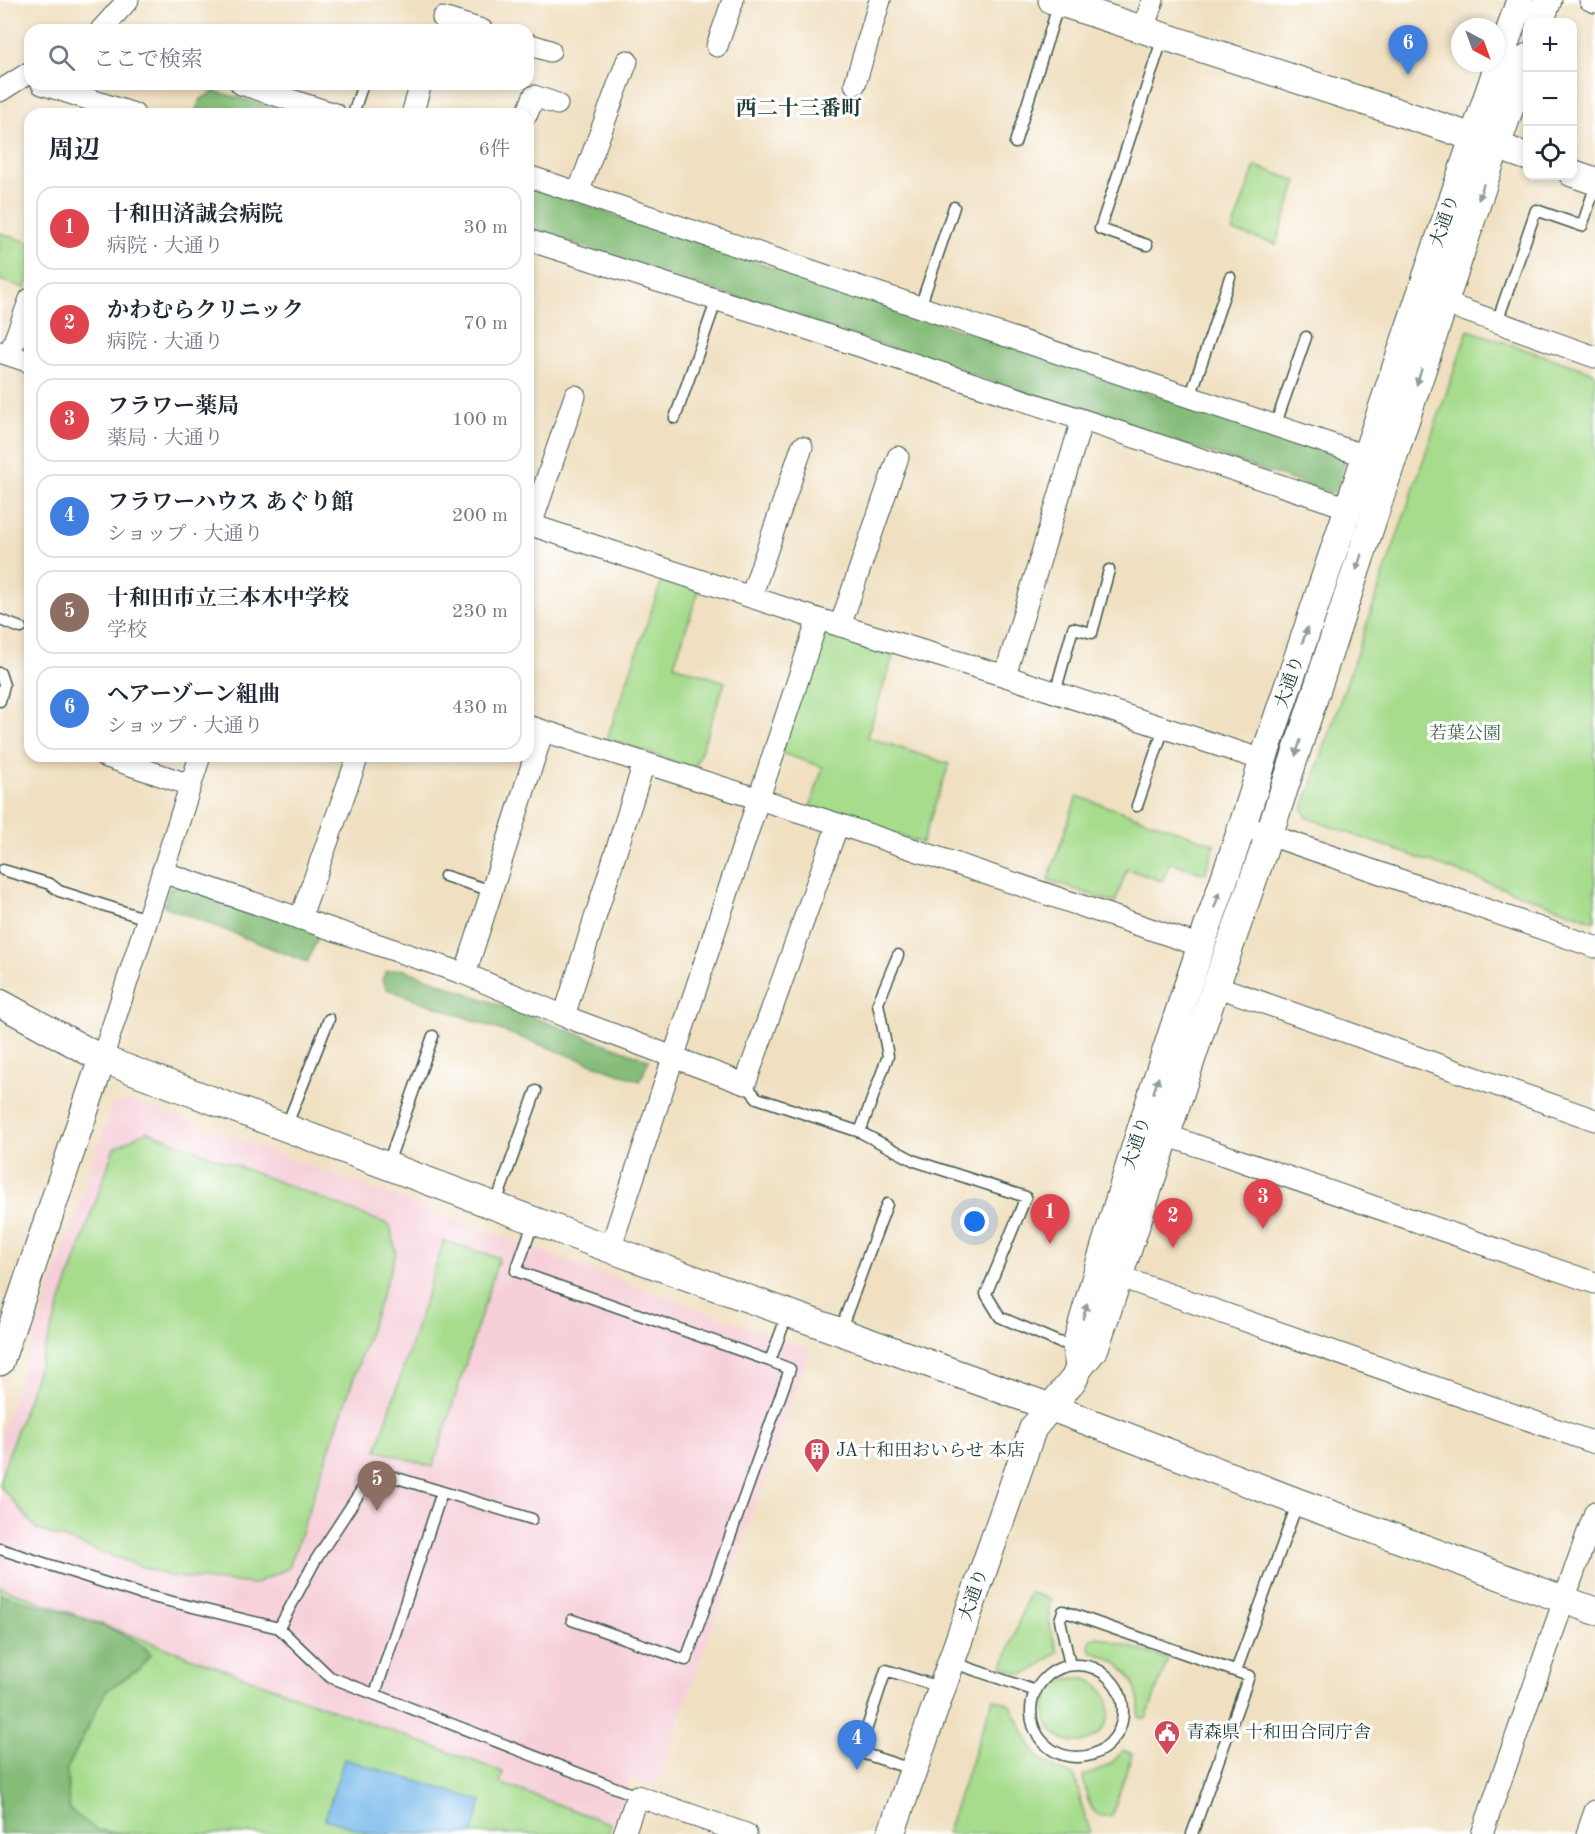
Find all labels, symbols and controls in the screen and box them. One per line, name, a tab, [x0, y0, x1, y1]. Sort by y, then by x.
north arrow	[1451, 18, 1505, 72]
map controls	[1523, 18, 1577, 180]
button: +	[1523, 18, 1577, 72]
search box	[24, 24, 534, 90]
pin: 6	[1388, 26, 1428, 75]
icon: search	[45, 41, 78, 74]
text: ここで検索	[93, 49, 203, 71]
button: −	[1523, 72, 1577, 126]
district label: 西二十三番町	[736, 97, 862, 120]
button: locate	[1523, 126, 1577, 180]
text: 周辺	[48, 138, 100, 164]
text: 6件	[478, 140, 510, 160]
one-way arrow	[1475, 183, 1485, 201]
street label: 大通り	[1426, 192, 1462, 249]
text: 十和田済誠会病院	[107, 204, 283, 226]
text: 1	[64, 218, 75, 238]
text: 30 m	[463, 218, 508, 238]
text: 病院 · 大通り	[107, 237, 224, 257]
text: かわむらクリニック	[107, 300, 304, 322]
text: 2	[64, 314, 75, 334]
text: 70 m	[463, 314, 508, 334]
text: 病院 · 大通り	[107, 333, 224, 353]
one-way arrow	[1414, 368, 1424, 386]
text: フラワー薬局	[107, 396, 239, 418]
text: 3	[64, 410, 75, 430]
text: 100 m	[452, 410, 508, 430]
text: 薬局 · 大通り	[107, 429, 224, 449]
text: フラワーハウス あぐり館	[107, 492, 353, 514]
text: 4	[64, 506, 75, 526]
text: 200 m	[452, 506, 508, 526]
text: ショップ · 大通り	[107, 525, 263, 545]
one-way arrow	[1353, 553, 1363, 571]
text: 十和田市立三本木中学校	[107, 588, 349, 610]
text: 5	[64, 602, 75, 622]
text: 230 m	[452, 602, 508, 622]
text: 学校	[107, 621, 147, 641]
one-way arrow	[1301, 626, 1311, 644]
street label: 大通り	[1271, 653, 1307, 710]
text: ヘアーゾーン組曲	[107, 684, 280, 706]
text: 6	[64, 698, 75, 718]
text: 430 m	[452, 698, 508, 718]
text: ショップ · 大通り	[107, 717, 263, 737]
park label: 若葉公園	[1429, 723, 1501, 743]
one-way arrow	[1292, 739, 1302, 757]
one-way arrow	[1213, 891, 1223, 909]
one-way arrow	[1151, 1076, 1161, 1094]
street label: 大通り	[1118, 1114, 1154, 1171]
pin: 3	[1244, 1180, 1282, 1229]
pin: 1	[1030, 1194, 1070, 1244]
pin: 2	[1154, 1198, 1192, 1248]
your location	[960, 1207, 989, 1236]
one-way arrow	[1081, 1302, 1090, 1320]
building icon: JA十和田おいらせ 本店	[802, 1436, 832, 1474]
place label: JA十和田おいらせ 本店	[836, 1440, 1025, 1460]
pin: 5	[358, 1462, 397, 1511]
street label: 大通り	[955, 1566, 991, 1623]
public building icon: 青森県 十和田合同庁舎	[1152, 1718, 1182, 1756]
pin: 4	[838, 1720, 876, 1770]
place label: 青森県 十和田合同庁舎	[1186, 1722, 1371, 1742]

